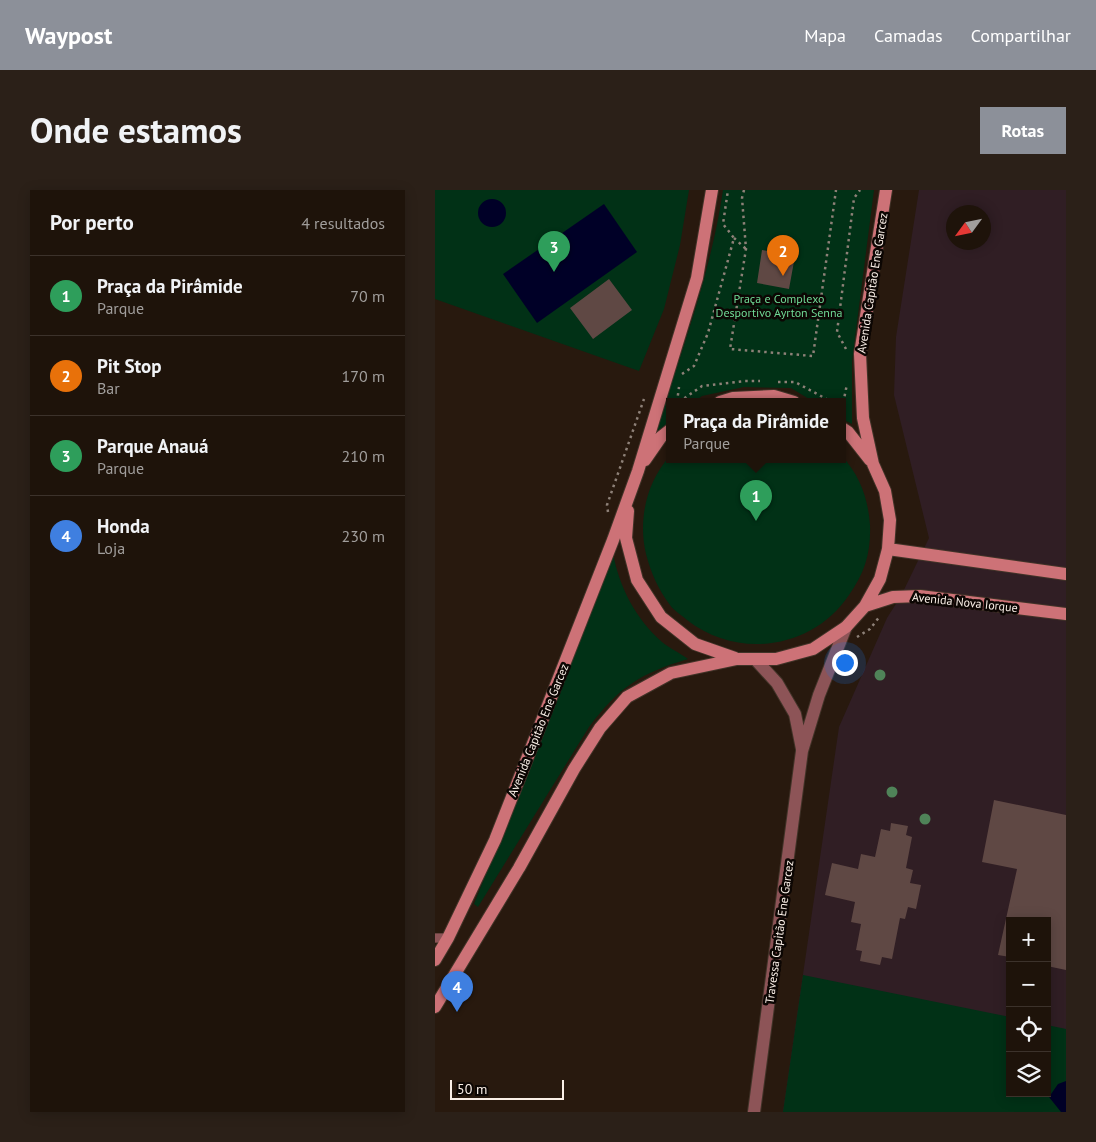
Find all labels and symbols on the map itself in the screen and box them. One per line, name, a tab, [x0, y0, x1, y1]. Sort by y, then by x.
north arrow	[946, 205, 991, 250]
street label: Avenida Capitão Ene Garcez	[853, 212, 891, 354]
pin: 3	[538, 231, 570, 272]
pin: 2	[767, 235, 799, 276]
park label: Praça e Complexo Desportivo Ayrton Senna	[716, 291, 842, 320]
pin: 1	[740, 480, 772, 521]
street label: Avenida Nova Iorque	[911, 589, 1019, 615]
your location	[832, 650, 858, 676]
street label: Avenida Capitão Ene Garcez	[504, 661, 572, 799]
street label: Travessa Capitão Ene Garcez	[762, 859, 796, 1005]
pin: 4	[441, 971, 473, 1012]
scale bar	[450, 1077, 564, 1100]

